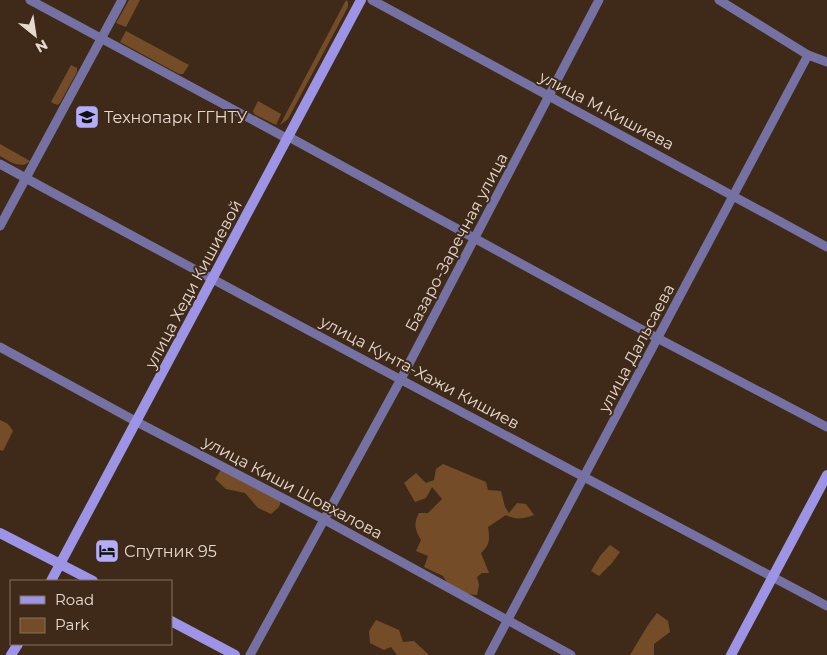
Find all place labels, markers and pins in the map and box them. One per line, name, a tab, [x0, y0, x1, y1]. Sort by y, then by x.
school or university icon: Технопарк ГГНТУ	[74, 104, 100, 130]
place label: Технопарк ГГНТУ	[104, 108, 248, 127]
hotel icon: Спутник 95	[94, 538, 120, 564]
place label: Спутник 95	[124, 542, 217, 561]

